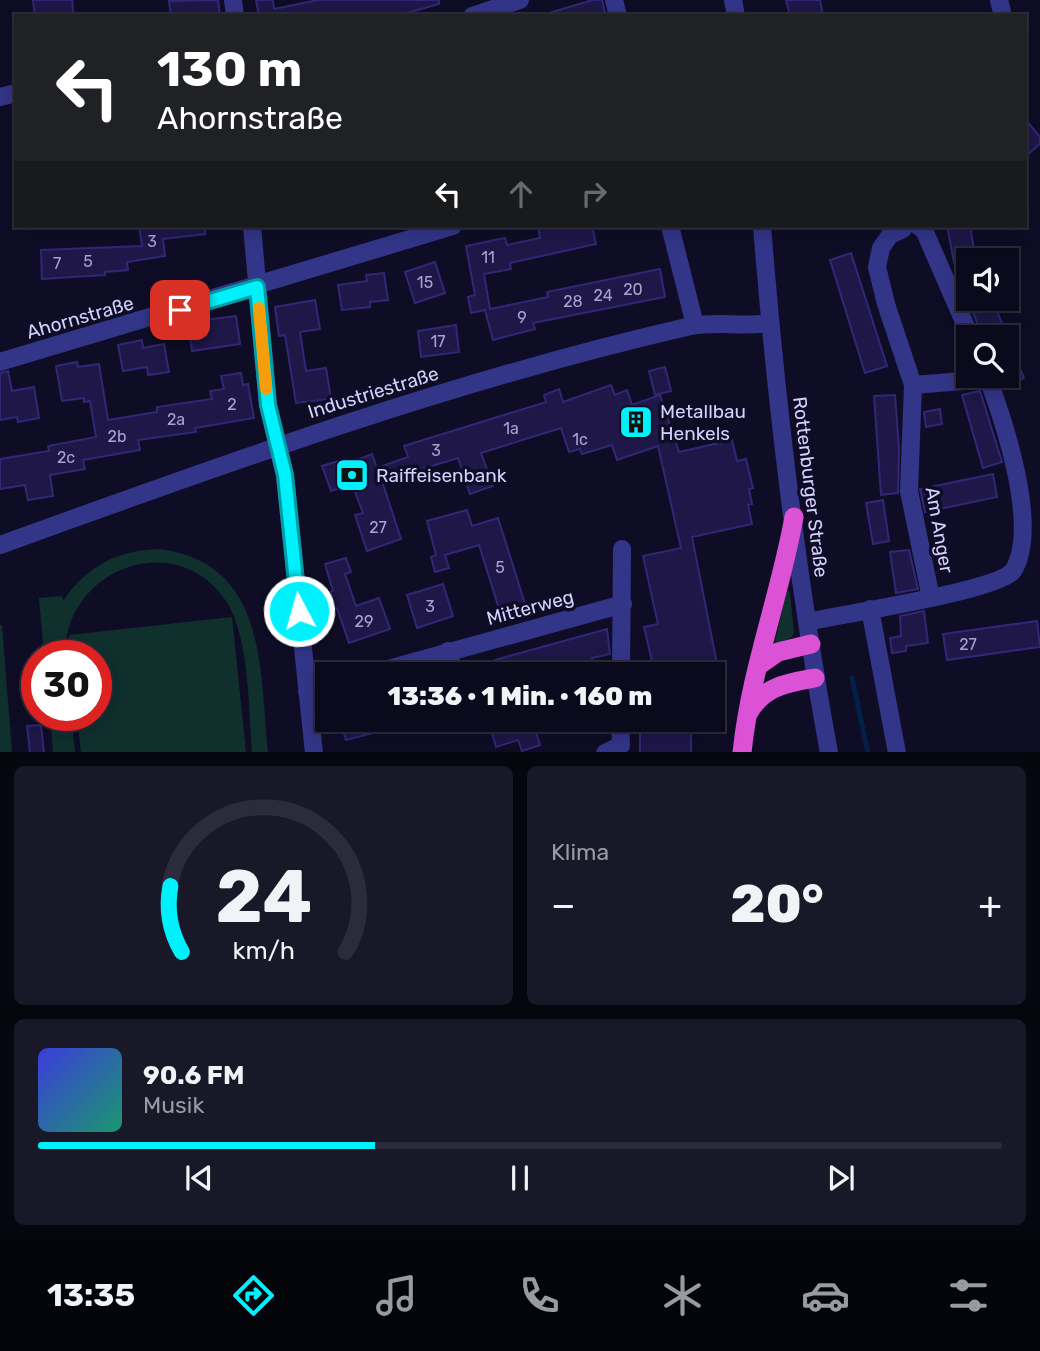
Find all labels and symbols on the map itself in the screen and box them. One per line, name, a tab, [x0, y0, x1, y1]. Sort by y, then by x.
house number: 3	[147, 232, 157, 251]
house number: 11	[481, 248, 495, 267]
house number: 5	[83, 252, 93, 271]
house number: 7	[53, 254, 61, 273]
house number: 15	[417, 273, 433, 292]
pin	[150, 280, 210, 340]
house number: 20	[623, 280, 643, 299]
house number: 24	[593, 286, 613, 305]
street label: Ahornstraße	[24, 291, 136, 344]
house number: 28	[563, 292, 583, 311]
house number: 9	[517, 308, 527, 327]
house number: 17	[430, 332, 446, 351]
street label: Industriestraße	[305, 362, 441, 423]
house number: 2	[227, 395, 237, 414]
street label: Rottenburger Straße	[788, 395, 833, 579]
place label: Metallbau Henkels	[660, 400, 746, 445]
building icon: Metallbau Henkels	[617, 403, 655, 441]
house number: 2a	[167, 410, 185, 429]
house number: 1a	[503, 419, 519, 438]
house number: 2b	[108, 427, 126, 446]
house number: 1c	[572, 430, 588, 449]
house number: 3	[431, 441, 441, 460]
house number: 2c	[57, 448, 75, 467]
bank icon: Raiffeisenbank	[333, 456, 371, 494]
place label: Raiffeisenbank	[376, 464, 507, 487]
street label: Am Anger	[921, 485, 959, 576]
house number: 27	[369, 518, 387, 537]
house number: 5	[495, 558, 505, 577]
position arrow	[262, 574, 336, 648]
street label: Mitterweg	[484, 585, 576, 630]
house number: 3	[425, 597, 435, 616]
house number: 29	[355, 612, 373, 631]
house number: 27	[959, 635, 977, 654]
speed limit sign: 30	[21, 640, 112, 731]

